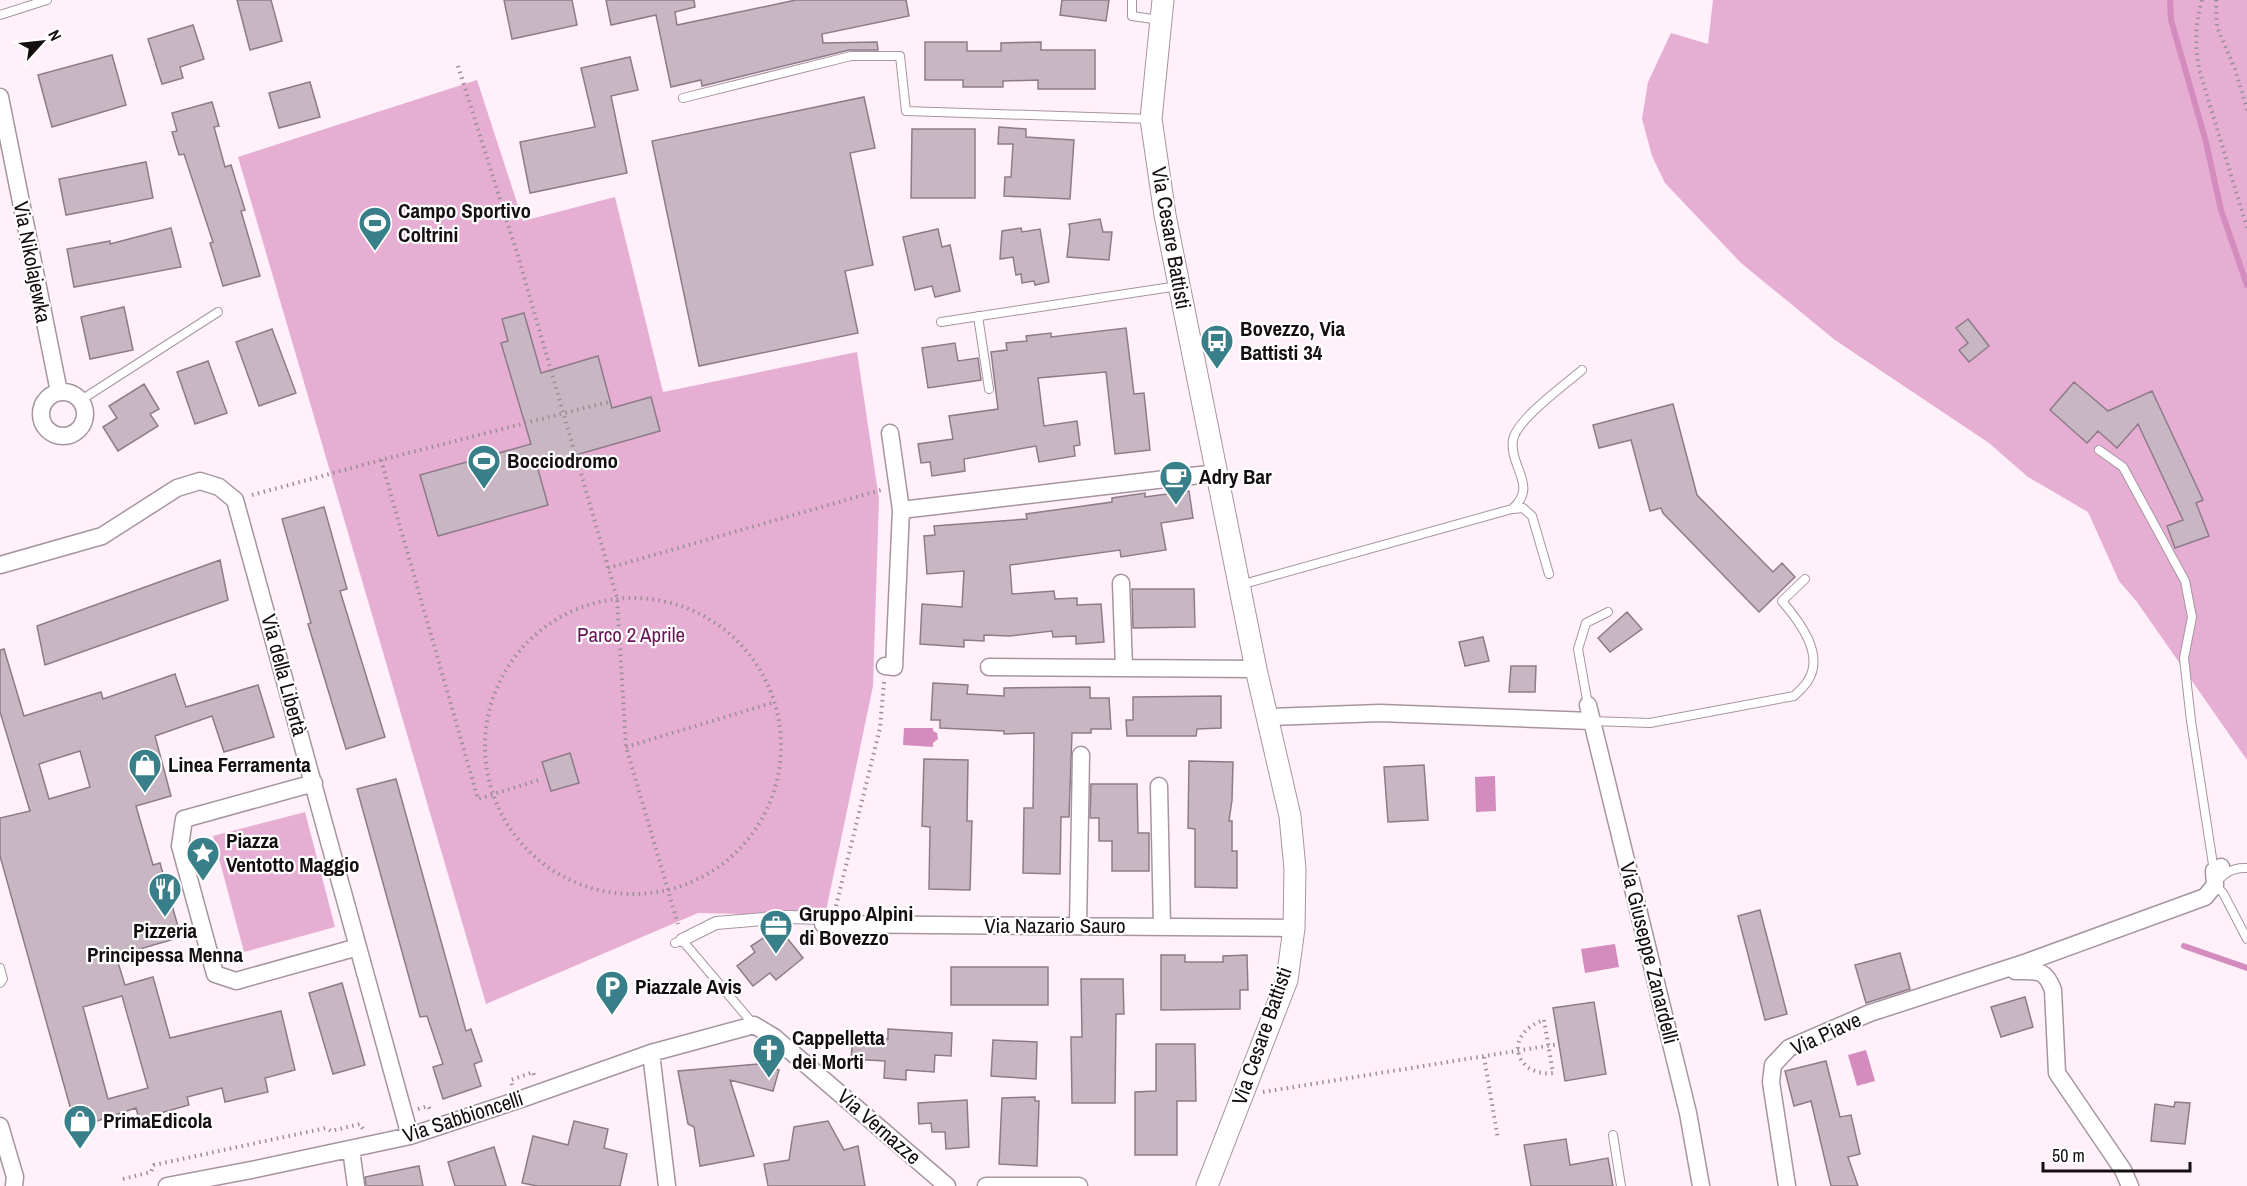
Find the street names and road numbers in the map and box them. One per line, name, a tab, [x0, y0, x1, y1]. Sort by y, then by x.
street label: Via Cesare Battisti	[1145, 164, 1198, 311]
street label: Via Nikolajewka	[7, 199, 59, 326]
street label: Via della Libertà	[254, 611, 315, 739]
street label: Via Giuseppe Zanardelli	[1613, 859, 1686, 1047]
street label: Via Nazario Sauro	[984, 911, 1126, 940]
street label: Via Cesare Battisti	[1224, 963, 1299, 1109]
street label: Via Piave	[1786, 1005, 1866, 1062]
street label: Via Vernazze	[831, 1082, 927, 1171]
street label: Via Sabbioncelli	[399, 1083, 527, 1150]

